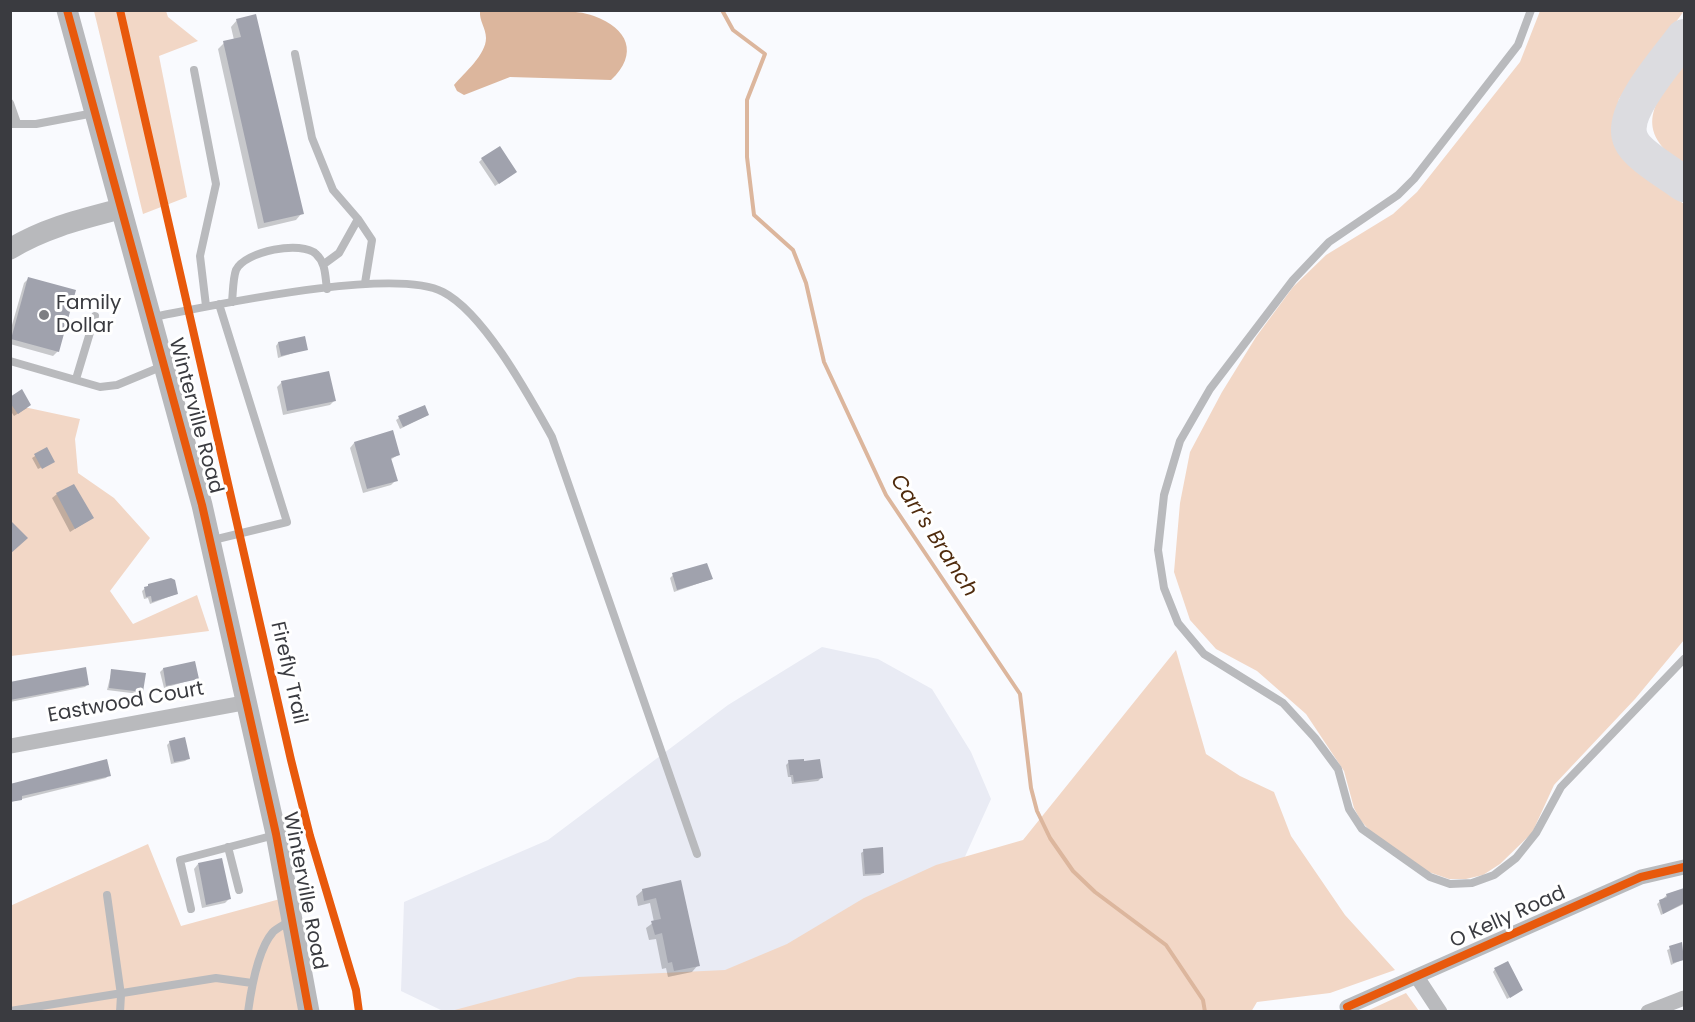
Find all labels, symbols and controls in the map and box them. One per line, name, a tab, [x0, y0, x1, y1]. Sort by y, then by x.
place label: Family Dollar	[56, 292, 121, 339]
marker: Family Dollar	[37, 308, 51, 322]
street label: Winterville Road	[163, 336, 227, 496]
water label: Carr's Branch	[884, 470, 982, 602]
street label: Firefly Trail	[265, 619, 311, 727]
street label: Eastwood Court	[46, 677, 206, 729]
street label: Winterville Road	[277, 810, 331, 972]
street label: O Kelly Road	[1447, 882, 1569, 954]

